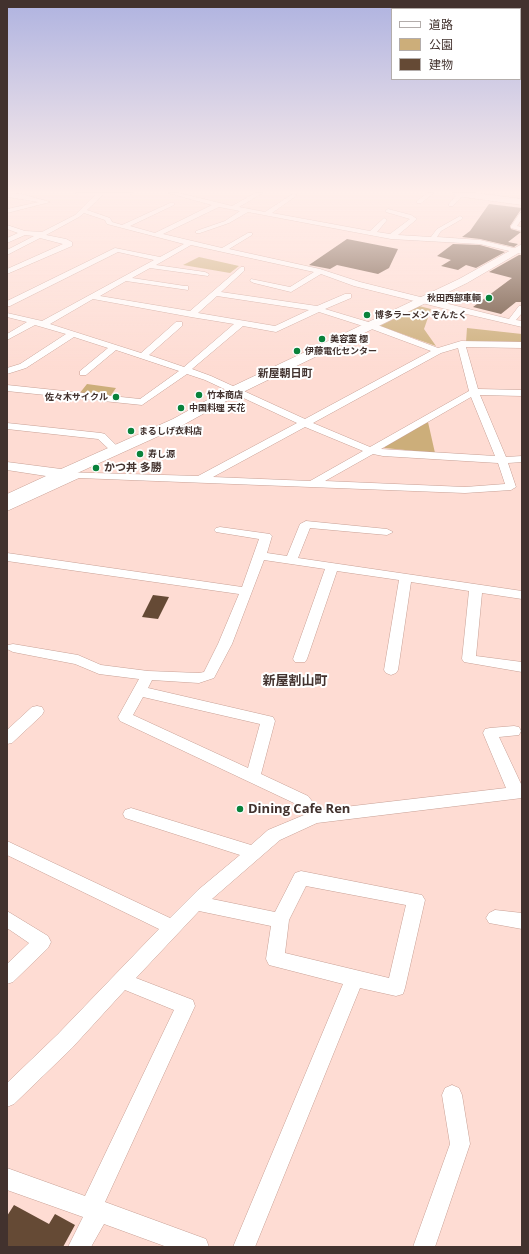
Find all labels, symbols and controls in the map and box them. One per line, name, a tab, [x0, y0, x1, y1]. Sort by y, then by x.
legend	[391, 8, 521, 80]
text: 道路	[429, 16, 453, 33]
text: 公園	[429, 36, 453, 53]
text: 建物	[429, 56, 453, 73]
place label: 秋田西部車輌	[427, 293, 481, 303]
marker: 秋田西部車輌	[484, 293, 494, 303]
marker: 博多ラーメン ぞんたく	[362, 310, 372, 320]
place label: 博多ラーメン ぞんたく	[375, 310, 467, 320]
marker: 美容室 櫻	[317, 334, 327, 344]
place label: 美容室 櫻	[330, 334, 368, 344]
marker: 伊藤電化センター	[292, 346, 302, 356]
place label: 伊藤電化センター	[305, 346, 377, 356]
district label: 新屋朝日町	[258, 367, 312, 381]
marker: 竹本商店	[194, 390, 204, 400]
place label: 竹本商店	[207, 390, 243, 400]
place label: 佐々木サイクル	[45, 392, 108, 402]
marker: 佐々木サイクル	[111, 392, 121, 402]
marker: 中国料理 天花	[176, 403, 186, 413]
place label: 中国料理 天花	[189, 403, 245, 413]
marker: まるしげ衣料店	[126, 426, 136, 436]
place label: まるしげ衣料店	[139, 426, 202, 436]
marker: 寿し源	[135, 449, 145, 459]
place label: 寿し源	[148, 449, 175, 459]
place label: かつ丼 多勝	[104, 461, 162, 475]
marker: かつ丼 多勝	[91, 463, 101, 473]
district label: 新屋割山町	[263, 673, 327, 689]
place label: Dining Cafe Ren	[248, 801, 350, 817]
marker: Dining Cafe Ren	[235, 804, 245, 814]

